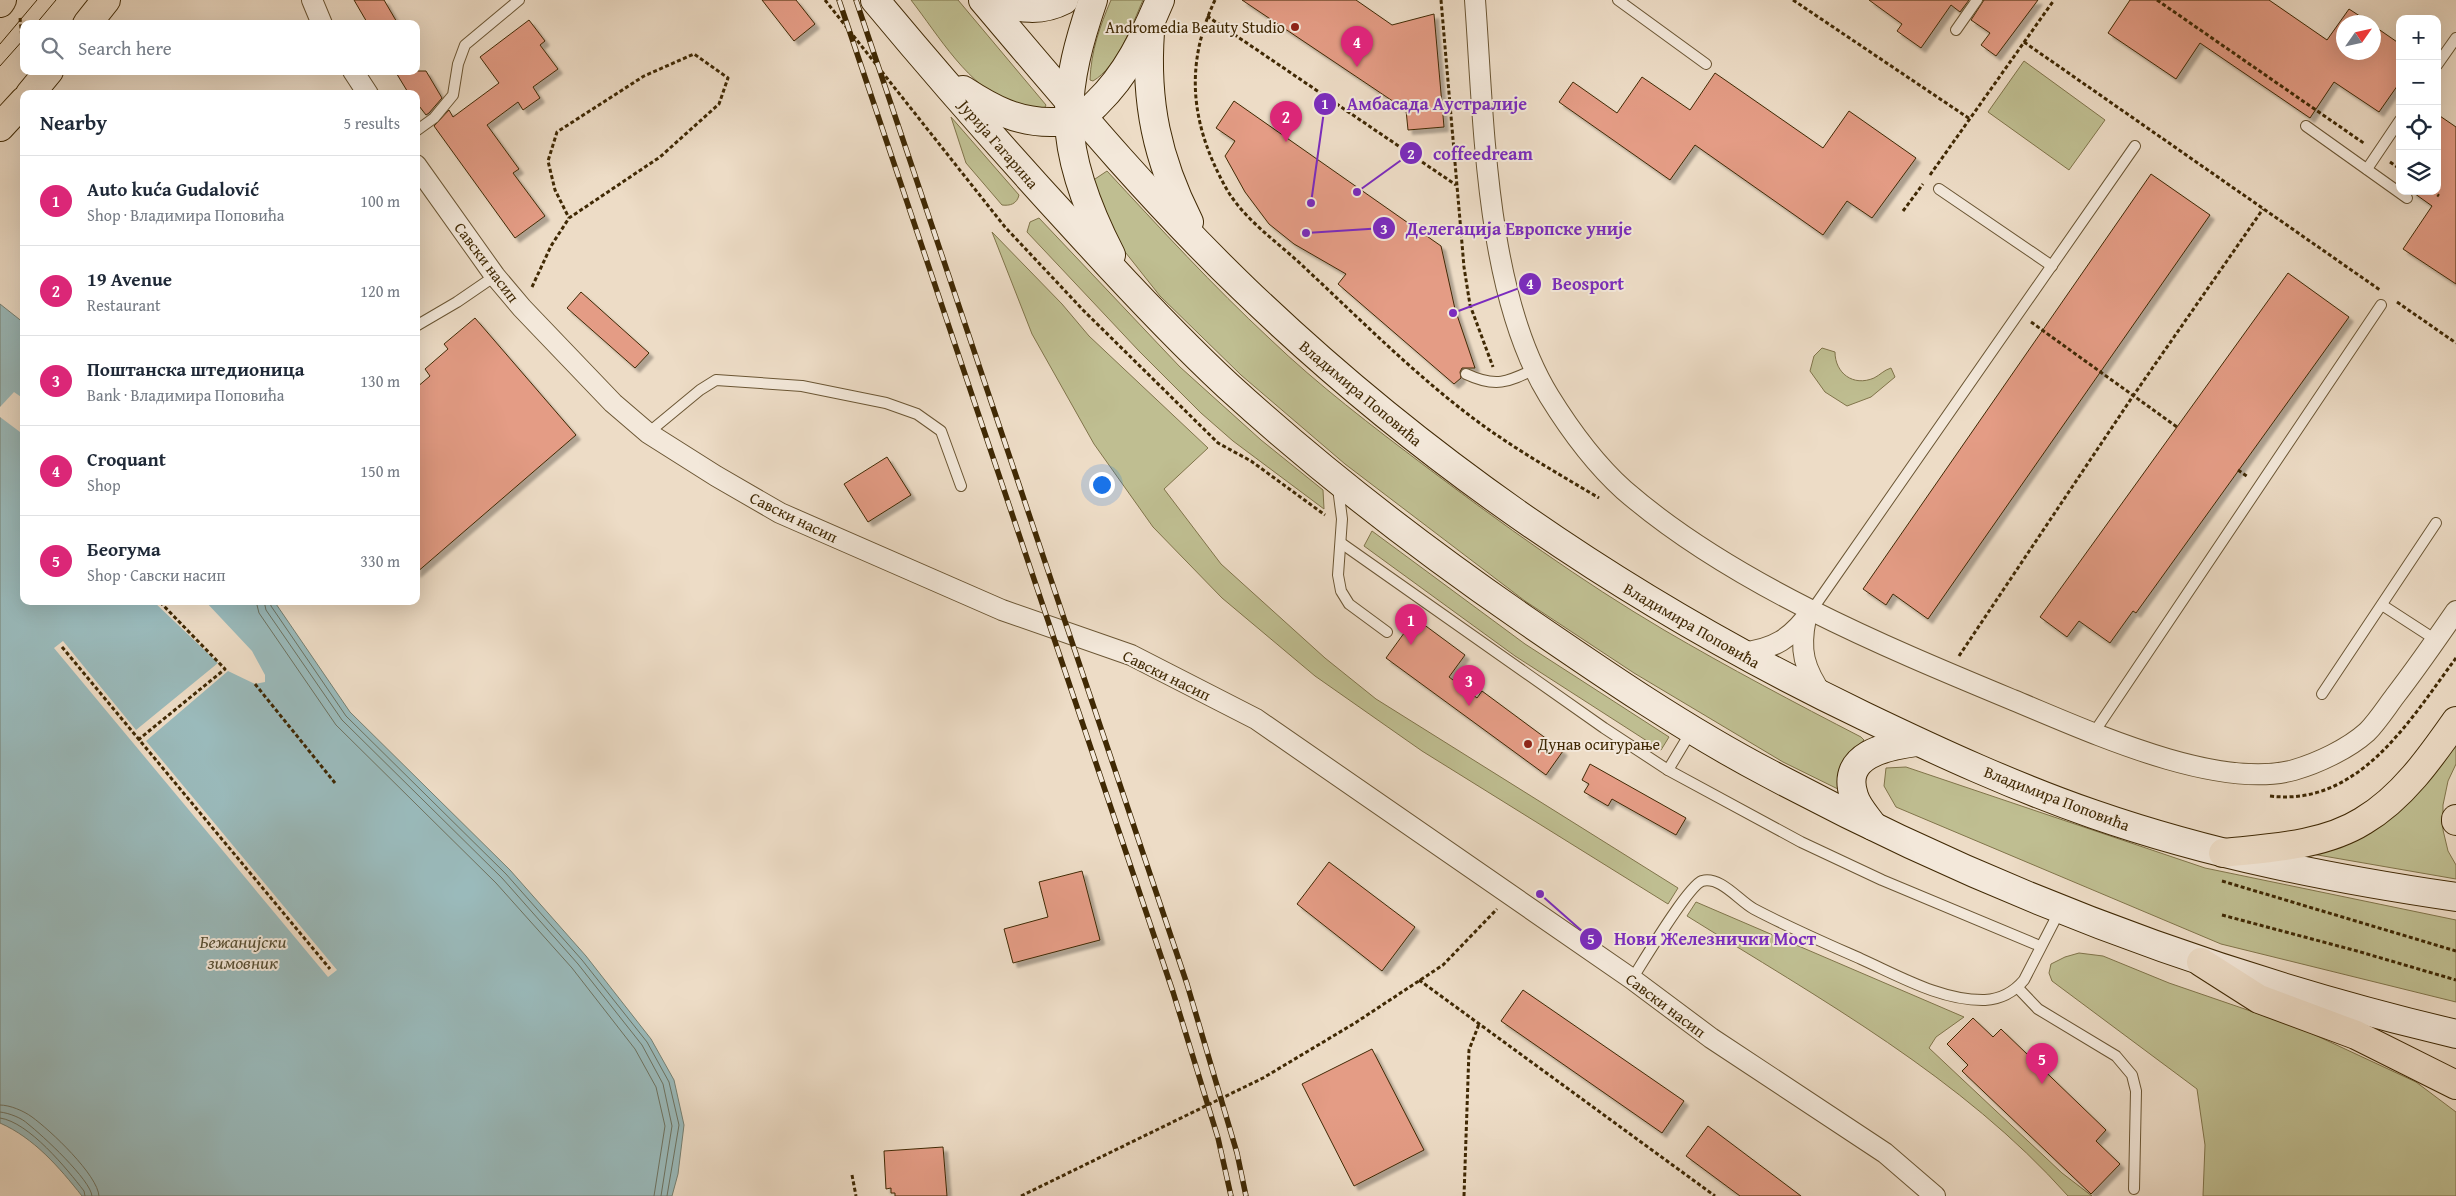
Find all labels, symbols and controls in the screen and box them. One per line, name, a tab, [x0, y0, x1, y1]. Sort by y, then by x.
place label: Andromedia Beauty Studio	[1105, 15, 1285, 39]
north arrow	[2336, 15, 2381, 60]
map controls	[2396, 15, 2441, 195]
button: +	[2396, 15, 2441, 60]
search box	[20, 20, 420, 75]
marker: Andromedia Beauty Studio	[1289, 21, 1301, 33]
pin: 4	[1341, 26, 1373, 67]
icon: search	[38, 34, 66, 62]
text: Search here	[78, 34, 172, 62]
button: −	[2396, 60, 2441, 105]
callout: Амбасада Аустралије	[1312, 88, 1538, 121]
text: Амбасада Аустралије	[1347, 90, 1527, 117]
street label: Јурија Гагарина	[952, 93, 1045, 194]
text: 1	[1321, 93, 1329, 114]
pin: 2	[1270, 101, 1302, 142]
button: locate	[2396, 105, 2441, 150]
text: Nearby	[40, 107, 107, 138]
text: 5 results	[343, 111, 400, 135]
callout: coffeedream	[1398, 137, 1543, 170]
text: coffeedream	[1433, 140, 1534, 167]
text: 2	[1407, 143, 1415, 164]
button: layers	[2396, 150, 2441, 195]
text: Auto kuća Gudalović	[87, 175, 259, 203]
text: 1	[52, 189, 60, 213]
text: 100 m	[360, 189, 400, 213]
text: Shop · Владимира Поповића	[87, 203, 284, 227]
callout: Делегација Европске уније	[1371, 212, 1642, 245]
text: Делегација Европске уније	[1405, 215, 1632, 242]
street label: Савски насип	[449, 217, 525, 307]
text: 3	[1380, 218, 1388, 239]
text: 19 Avenue	[87, 265, 172, 293]
callout: Beosport	[1517, 267, 1634, 300]
text: Beosport	[1552, 270, 1624, 297]
text: 4	[1526, 273, 1534, 294]
text: 2	[52, 279, 60, 303]
text: 120 m	[360, 279, 400, 303]
text: Restaurant	[87, 293, 161, 317]
street label: Владимира Поповића	[1294, 334, 1428, 452]
text: Поштанска штедионица	[87, 355, 305, 383]
text: 3	[52, 369, 60, 393]
text: 130 m	[360, 369, 400, 393]
text: Bank · Владимира Поповића	[87, 383, 284, 407]
text: Croquant	[87, 445, 166, 473]
text: 4	[52, 459, 60, 483]
text: 150 m	[360, 459, 400, 483]
your location	[1089, 472, 1115, 498]
text: Shop	[87, 473, 121, 497]
street label: Савски насип	[746, 485, 842, 549]
text: Беогума	[87, 535, 161, 563]
text: 5	[52, 549, 60, 573]
text: 330 m	[360, 549, 400, 573]
text: Shop · Савски насип	[87, 563, 225, 587]
street label: Владимира Поповића	[1619, 576, 1765, 674]
pin: 1	[1395, 604, 1427, 645]
street label: Савски насип	[1119, 643, 1215, 707]
pin: 3	[1453, 665, 1485, 706]
place label: Дунав осигурање	[1537, 732, 1660, 756]
marker: Дунав осигурање	[1522, 738, 1534, 750]
street label: Владимира Поповића	[1981, 759, 2134, 837]
callout: Нови Железнички Мост	[1579, 922, 1826, 955]
text: Нови Железнички Мост	[1614, 925, 1816, 952]
water label: Бежанијски зимовник	[199, 928, 287, 976]
text: 5	[1587, 928, 1595, 949]
street label: Савски насип	[1621, 967, 1711, 1043]
pin: 5	[2026, 1043, 2058, 1084]

